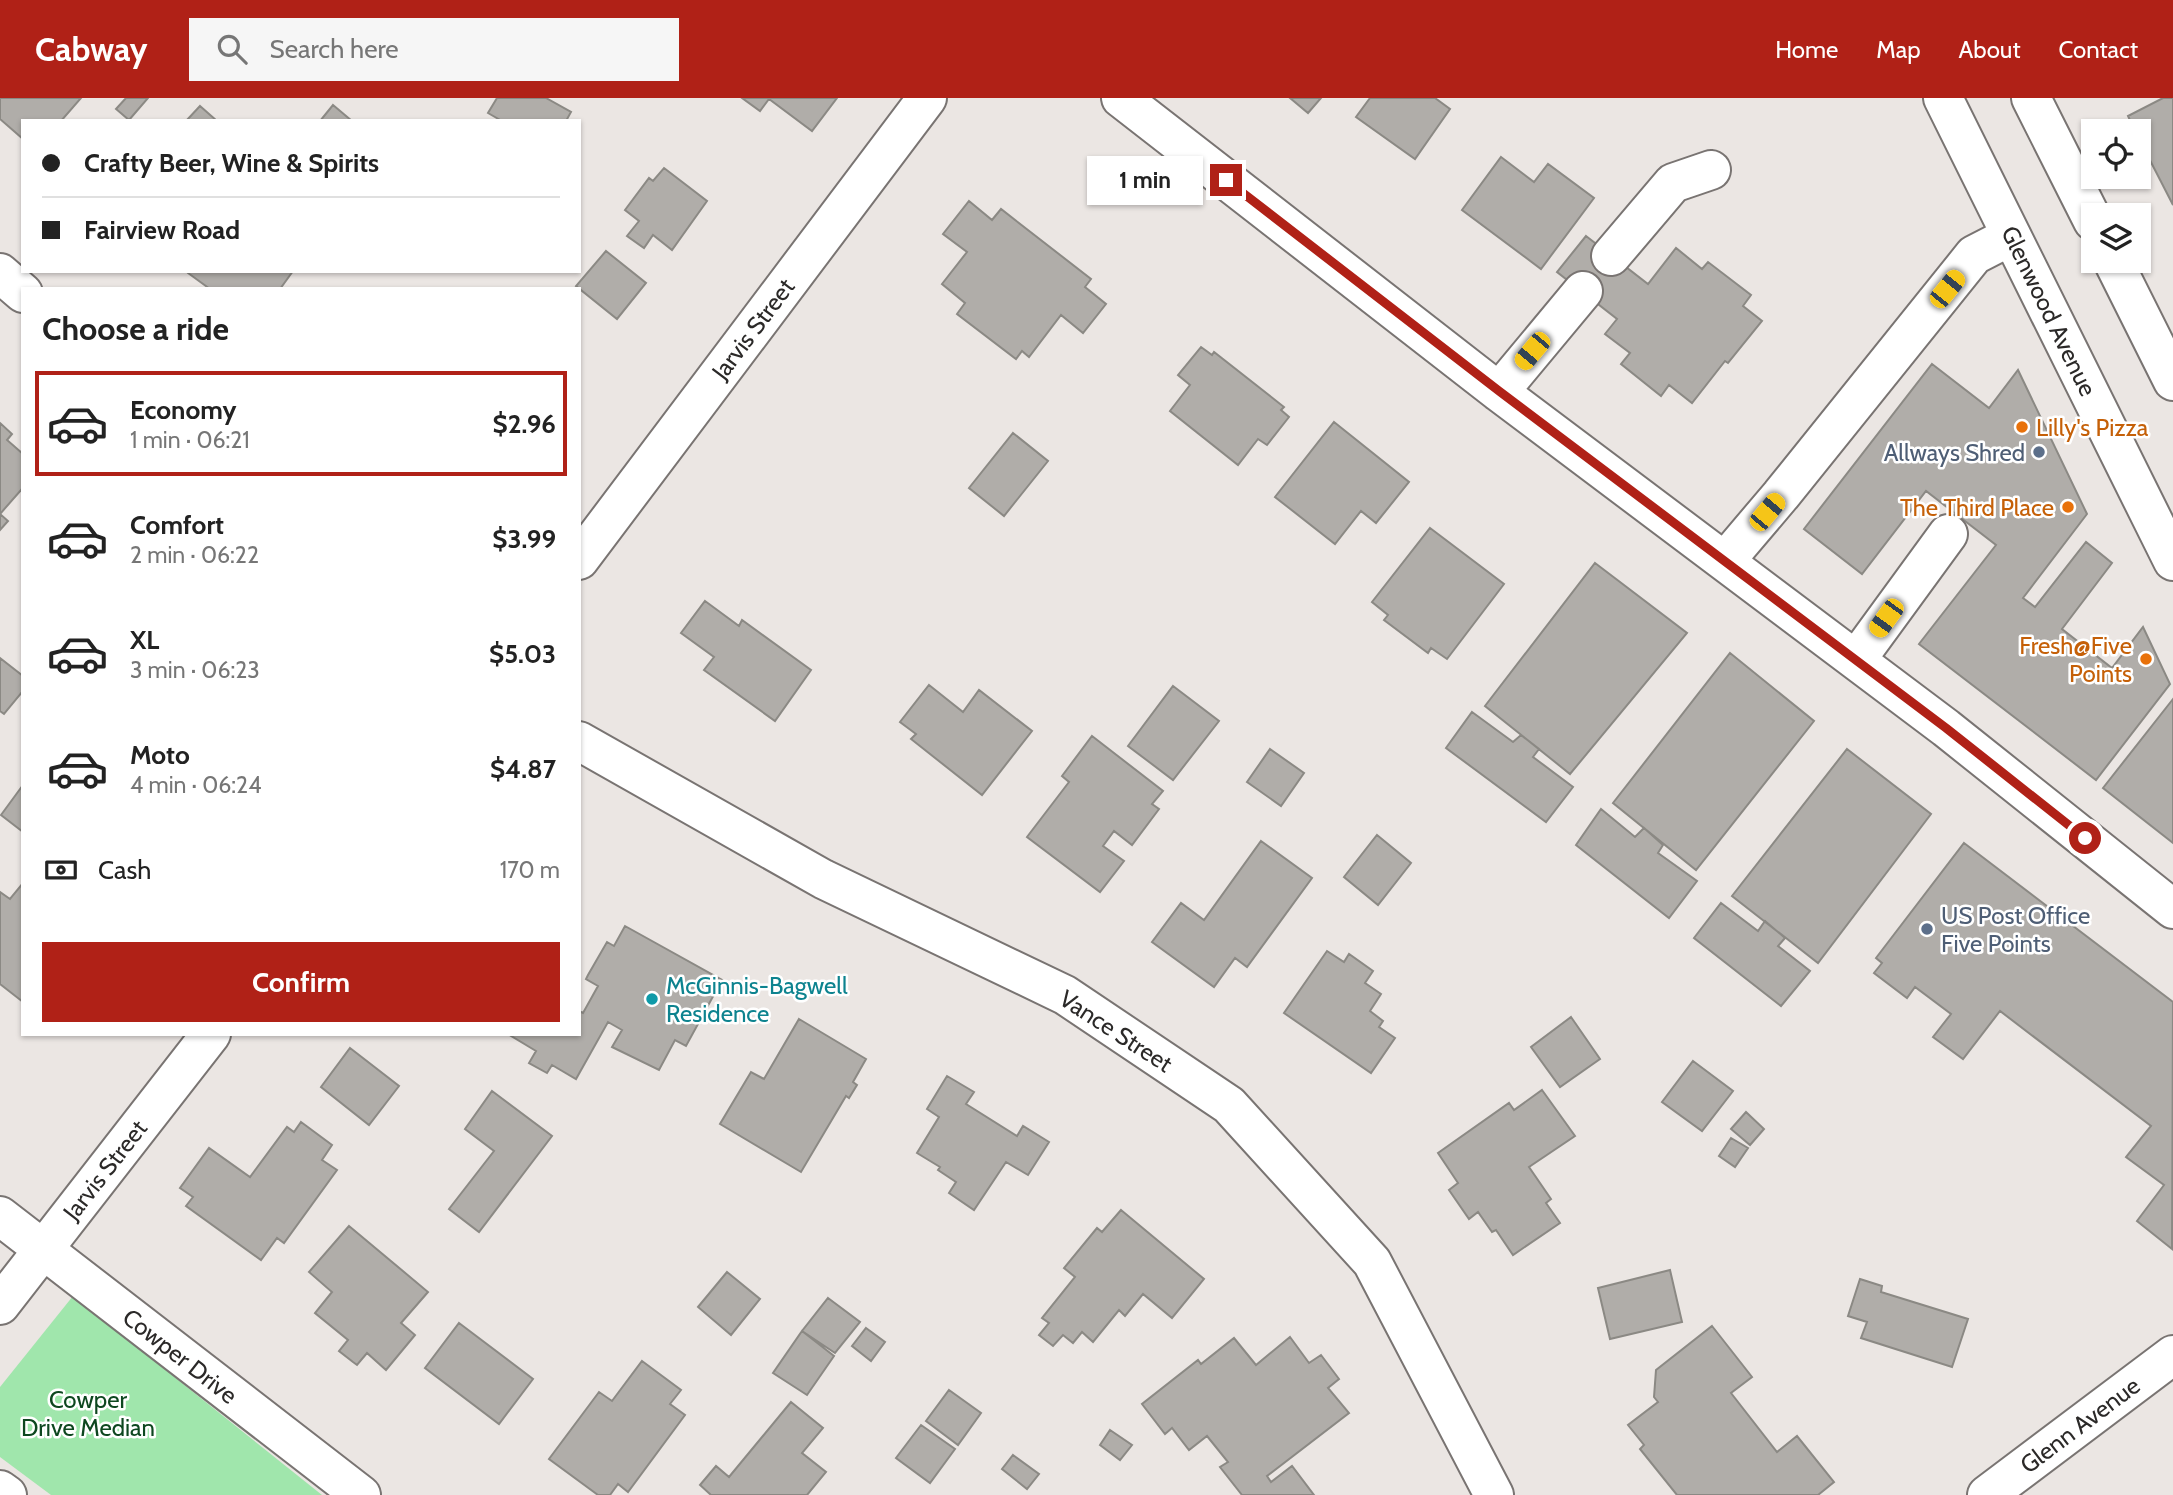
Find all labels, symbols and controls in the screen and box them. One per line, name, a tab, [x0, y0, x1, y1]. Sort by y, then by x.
search box	[189, 18, 679, 81]
text: Cabway	[35, 29, 147, 69]
icon: search	[213, 30, 251, 68]
text: Search here	[269, 33, 399, 65]
text: Home	[1775, 35, 1838, 64]
text: Map	[1876, 35, 1921, 64]
text: About	[1959, 35, 2021, 64]
text: Contact	[2059, 35, 2138, 64]
map controls	[2081, 119, 2151, 273]
button: locate	[2081, 119, 2151, 189]
text: Crafty Beer, Wine & Spirits	[84, 147, 379, 179]
callout: 1 min	[1086, 155, 1202, 204]
route end	[1210, 164, 1242, 196]
text: 1 min	[1119, 166, 1171, 194]
button: layers	[2081, 203, 2151, 273]
text: Fairview Road	[84, 214, 240, 246]
street label: Glenwood Avenue	[1995, 221, 2103, 401]
car	[1926, 266, 1969, 312]
street label: Jarvis Street	[705, 273, 800, 386]
text: Choose a ride	[42, 309, 229, 348]
car	[1511, 328, 1554, 374]
icon: car	[46, 392, 109, 455]
text: Economy	[130, 394, 236, 426]
text: $2.96	[493, 408, 556, 440]
place label: Lilly's Pizza	[2036, 413, 2149, 442]
marker: Lilly's Pizza	[2014, 419, 2030, 435]
text: 1 min · 06:21	[130, 426, 250, 454]
place label: Allways Shred	[1884, 438, 2025, 467]
marker: Allways Shred	[2031, 444, 2047, 460]
car	[1746, 489, 1789, 535]
place label: The Third Place	[1900, 493, 2054, 522]
marker: The Third Place	[2060, 499, 2076, 515]
icon: car	[46, 507, 109, 570]
text: Comfort	[130, 509, 224, 541]
text: $3.99	[492, 523, 556, 555]
text: 2 min · 06:22	[130, 541, 259, 569]
car	[1866, 595, 1907, 641]
icon: car	[46, 622, 109, 685]
text: XL	[130, 624, 159, 656]
place label: Fresh@Five Points	[2019, 631, 2132, 688]
text: $5.03	[489, 638, 556, 670]
marker: Fresh@Five Points	[2138, 651, 2154, 667]
text: 3 min · 06:23	[130, 656, 260, 684]
icon: car	[46, 737, 109, 800]
text: Moto	[130, 739, 190, 771]
text: $4.87	[490, 753, 556, 785]
text: 4 min · 06:24	[130, 771, 261, 799]
route start	[2069, 822, 2101, 854]
icon: cash	[42, 851, 80, 889]
text: Cash	[98, 854, 151, 886]
text: 170 m	[500, 856, 560, 884]
place label: US Post Office Five Points	[1941, 901, 2090, 958]
marker: US Post Office Five Points	[1919, 921, 1935, 937]
button: Confirm	[42, 942, 560, 1022]
place label: McGinnis-Bagwell Residence	[666, 971, 848, 1028]
street label: Vance Street	[1054, 984, 1178, 1078]
marker: McGinnis-Bagwell Residence	[644, 991, 660, 1007]
street label: Jarvis Street	[56, 1114, 153, 1227]
street label: Cowper Drive	[117, 1302, 243, 1410]
street label: Glenn Avenue	[2015, 1371, 2145, 1479]
park label: Cowper Drive Median	[21, 1385, 155, 1442]

